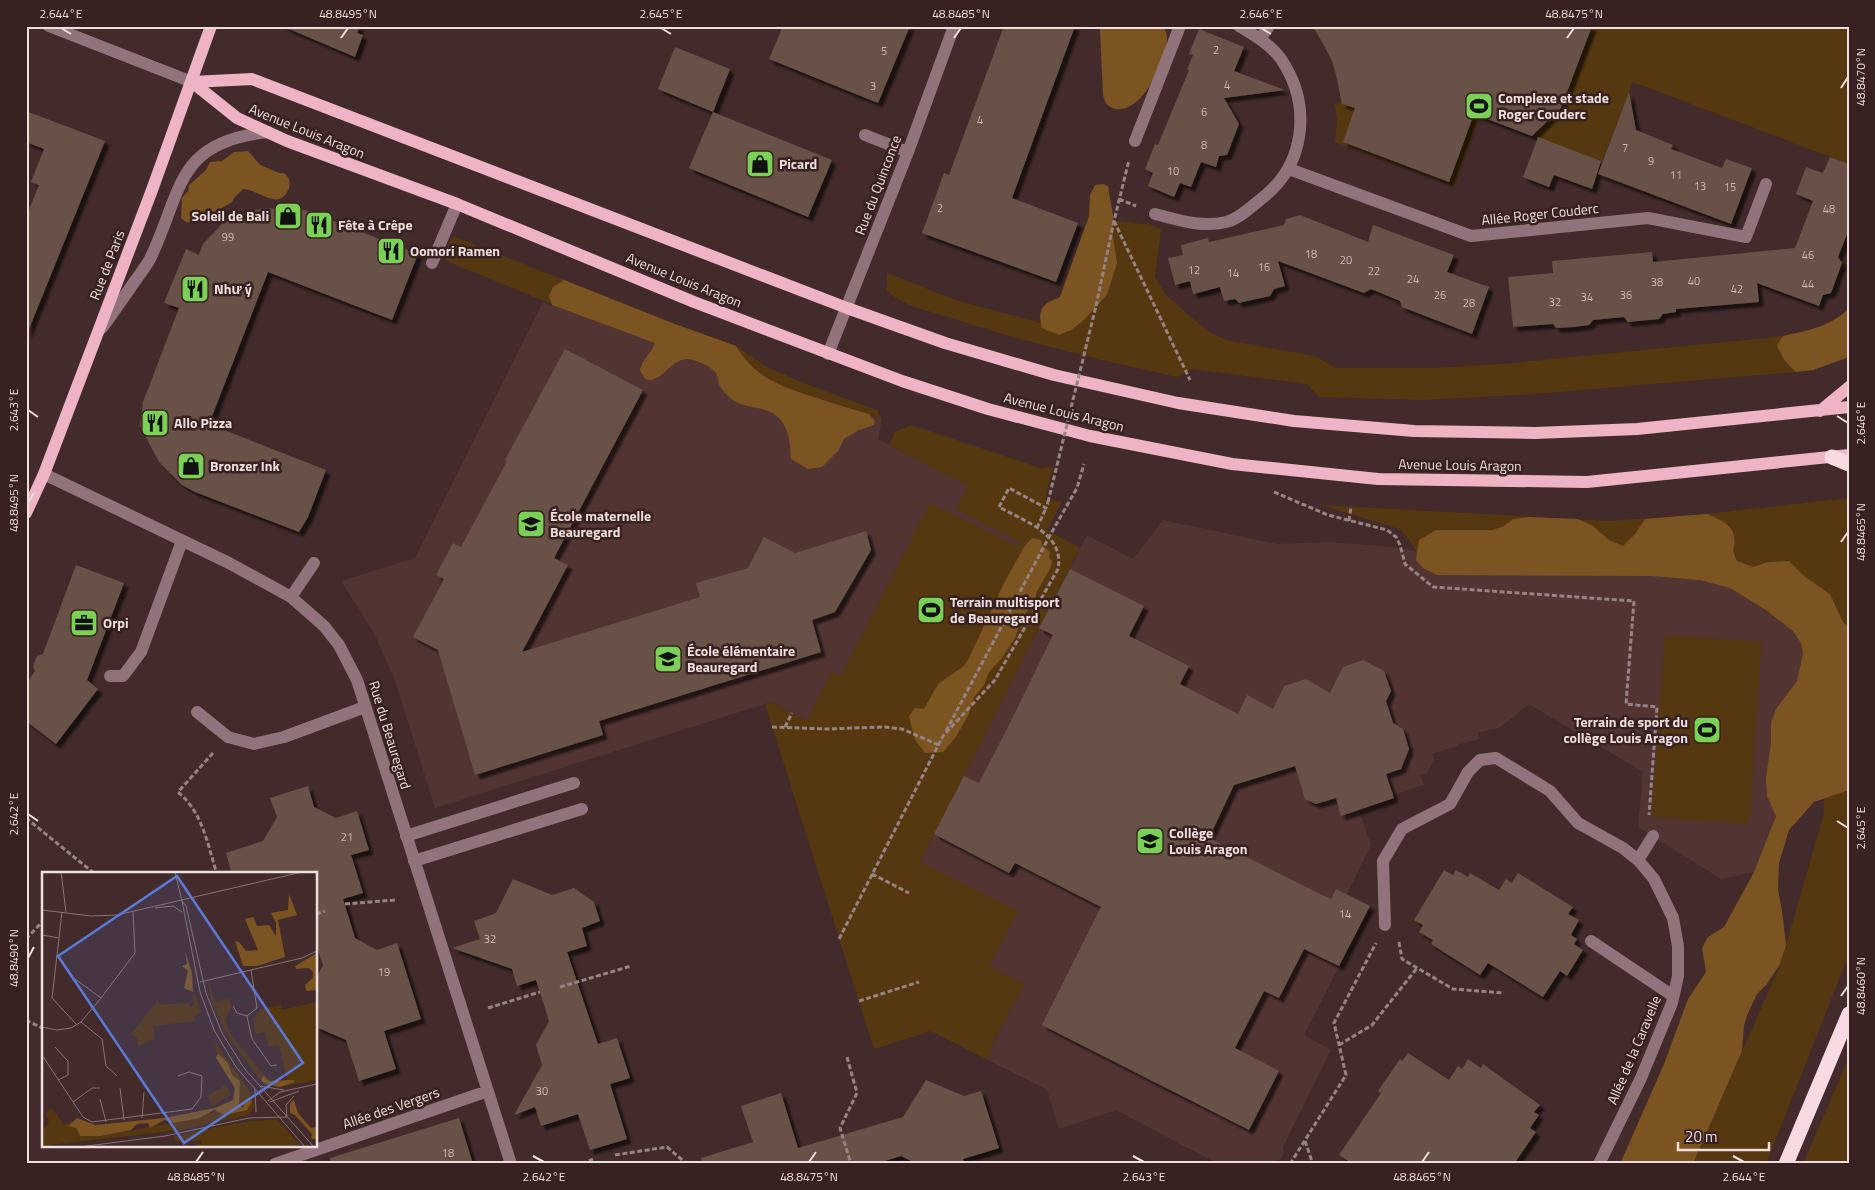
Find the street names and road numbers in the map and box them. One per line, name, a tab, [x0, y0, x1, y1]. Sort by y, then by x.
street label: Avenue Louis Aragon	[246, 98, 368, 163]
street label: Rue du Quinconce	[849, 132, 906, 238]
street label: Allée Roger Couderc	[1480, 197, 1600, 230]
street label: Rue de Paris	[84, 227, 129, 303]
street label: Avenue Louis Aragon	[623, 247, 745, 312]
street label: Avenue Louis Aragon	[1002, 386, 1126, 437]
street label: Avenue Louis Aragon	[1398, 453, 1522, 476]
street label: Rue du Beauregard	[364, 678, 417, 792]
street label: Allée de la Caravelle	[1601, 992, 1666, 1108]
street label: Allée des Vergers	[340, 1081, 442, 1134]

